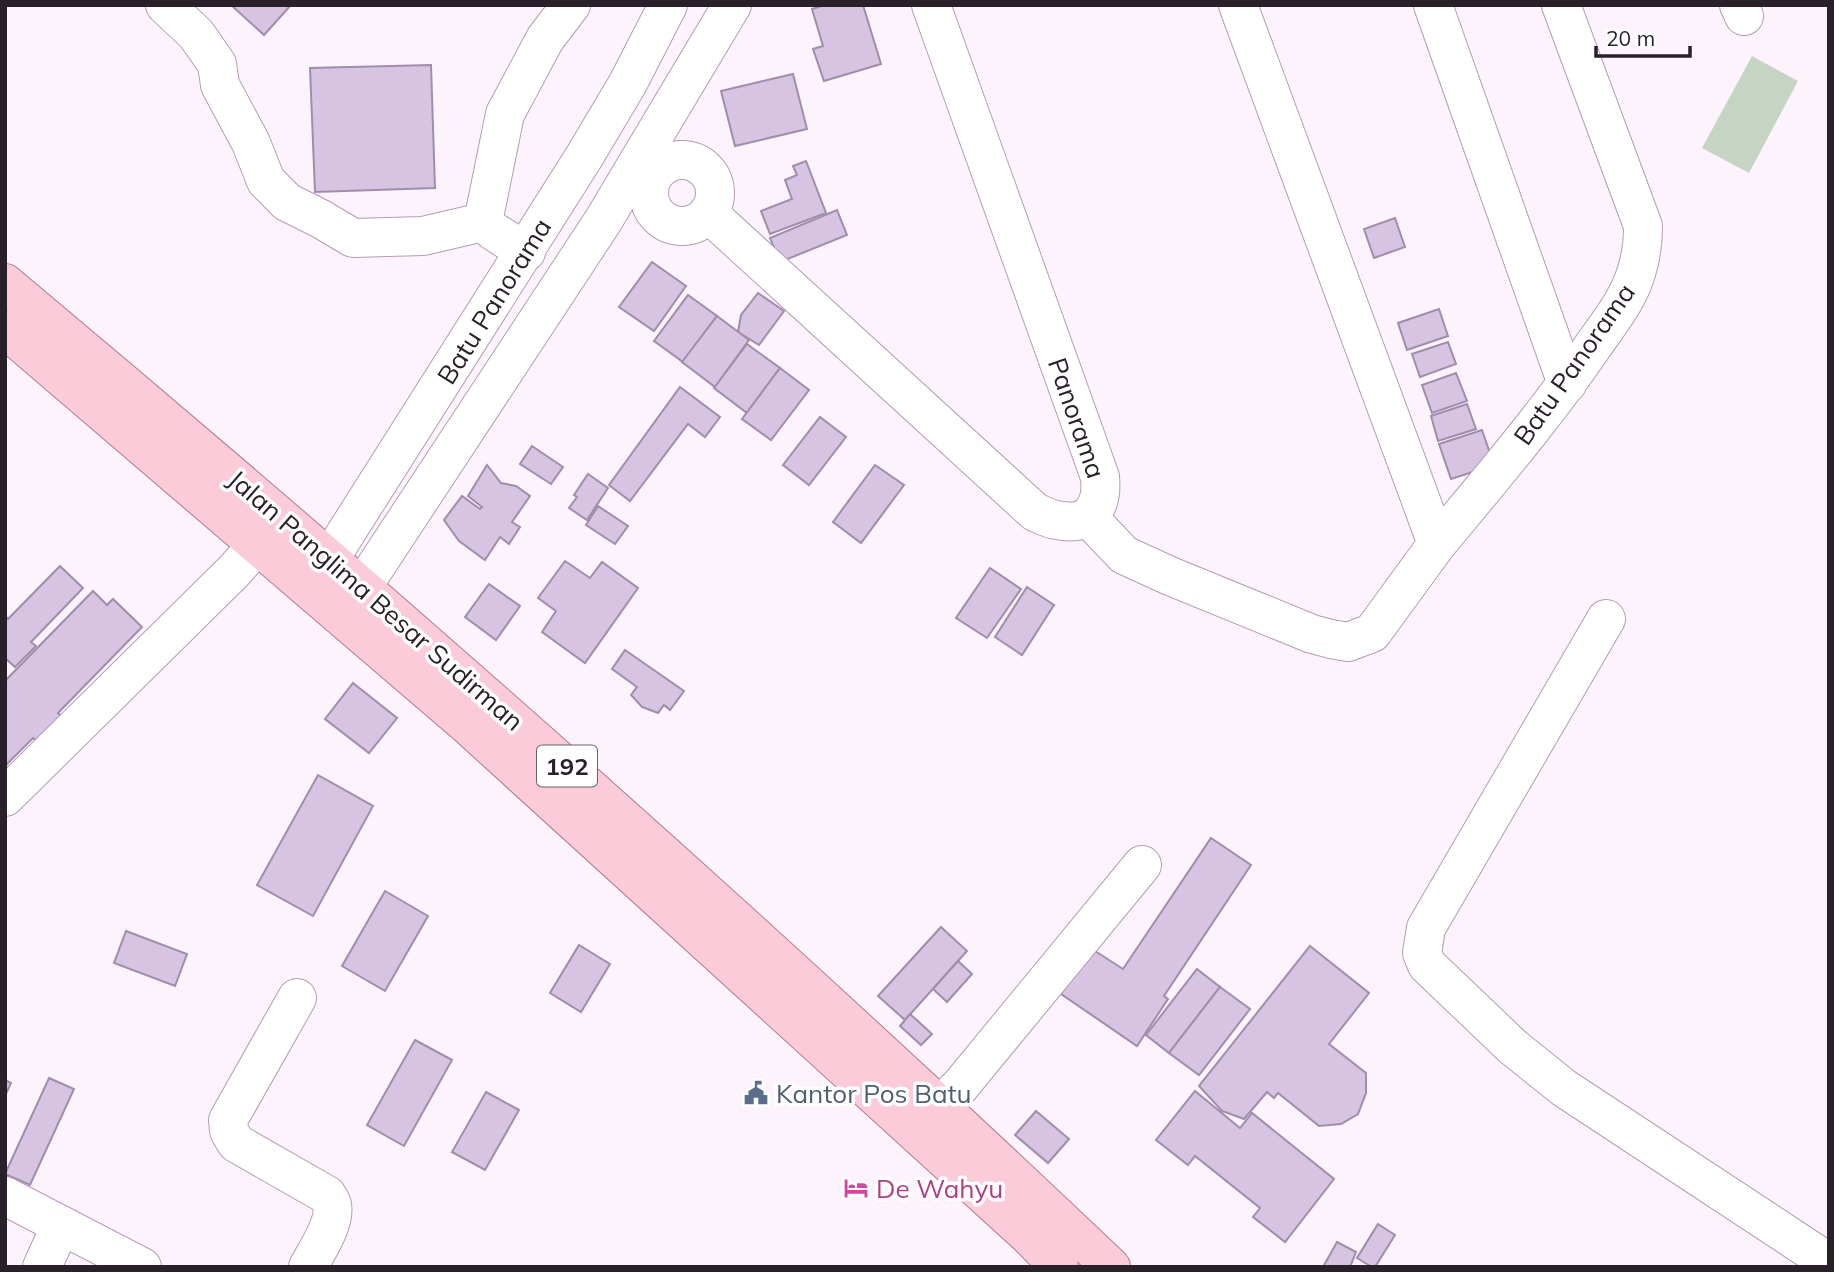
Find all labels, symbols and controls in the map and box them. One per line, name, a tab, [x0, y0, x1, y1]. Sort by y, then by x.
scale bar	[1596, 14, 1690, 58]
text: 20 m	[1606, 25, 1655, 51]
street label: Batu Panorama	[430, 212, 558, 390]
street label: Batu Panorama	[1506, 277, 1642, 451]
street label: Panorama	[1041, 353, 1113, 483]
street label: Jalan Panglima Besar Sudirman	[221, 463, 531, 737]
road number: 192	[537, 746, 597, 786]
place label: Kantor Pos Batu	[776, 1077, 972, 1110]
public building icon: Kantor Pos Batu	[742, 1079, 770, 1107]
place label: De Wahyu	[876, 1172, 1003, 1205]
hotel icon: De Wahyu	[842, 1174, 870, 1202]

